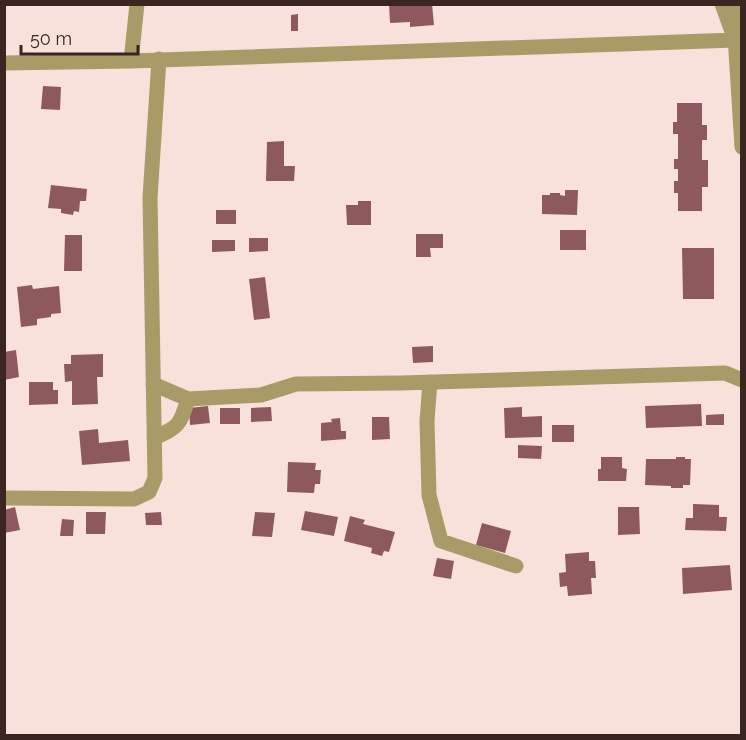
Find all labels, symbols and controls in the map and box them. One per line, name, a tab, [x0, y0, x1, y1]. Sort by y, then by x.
scale bar	[21, 18, 138, 56]
text: 50 m	[30, 28, 72, 49]

